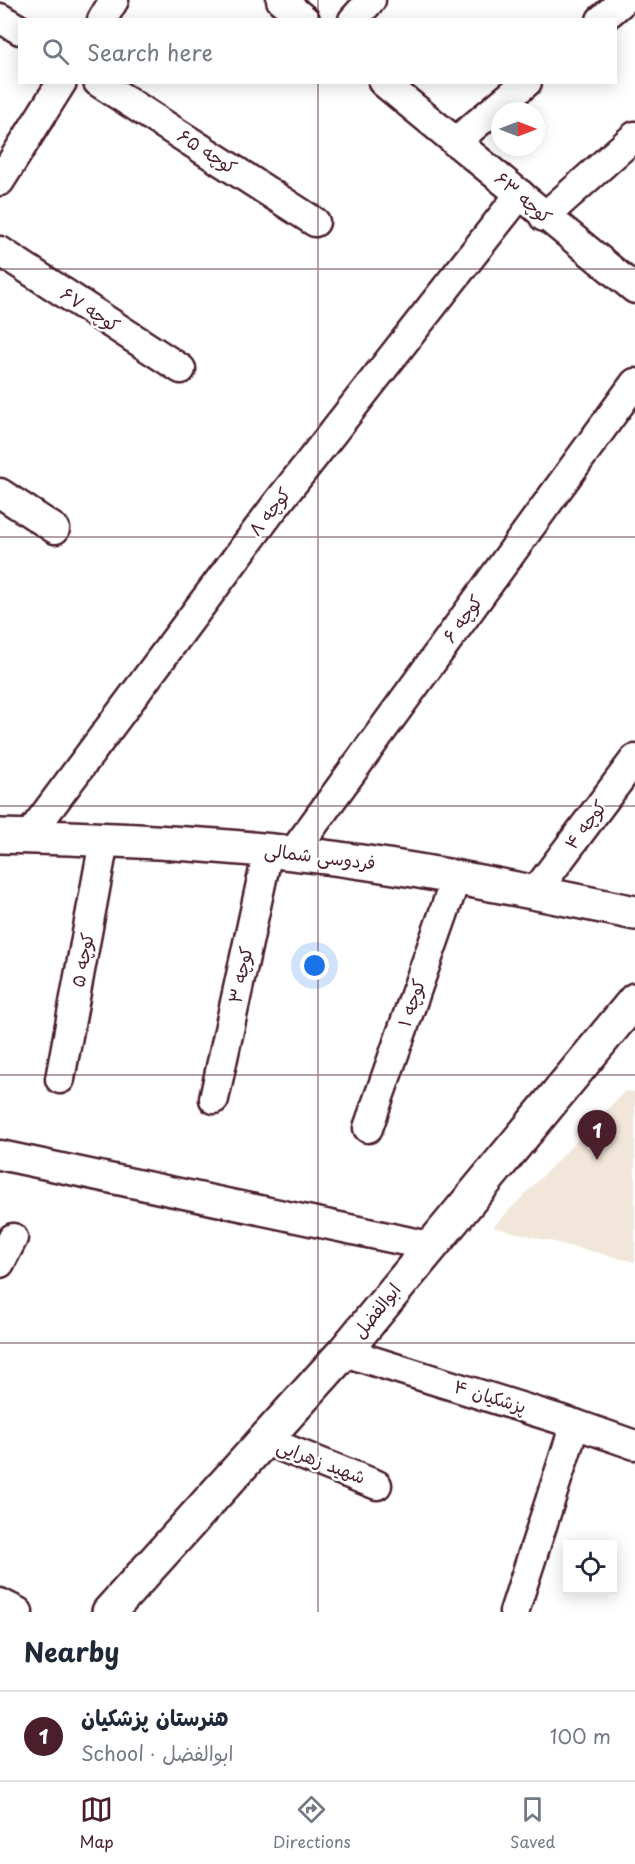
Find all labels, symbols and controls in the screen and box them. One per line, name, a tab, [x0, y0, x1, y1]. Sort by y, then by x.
search box	[18, 18, 617, 84]
icon: search	[39, 35, 72, 68]
text: Search here	[87, 35, 213, 68]
north arrow	[491, 102, 545, 156]
street label: کوچه ۶۵	[173, 121, 243, 180]
street label: کوچه ۶۳	[489, 164, 559, 230]
street label: کوچه ۶۷	[56, 279, 126, 338]
street label: کوچه ۸	[241, 481, 297, 541]
street label: کوچه ۶	[435, 588, 489, 648]
street label: کوچه ۴	[557, 793, 613, 855]
street label: فردوسی شمالی	[263, 835, 377, 876]
street label: کوچه ۵	[63, 930, 100, 989]
street label: کوچه ۳	[220, 944, 259, 1006]
your location	[300, 951, 329, 980]
street label: کوچه ۱	[390, 975, 431, 1030]
pin: 1	[578, 1110, 616, 1160]
street label: ابوالفضل	[345, 1277, 406, 1343]
street label: پزشکیان ۴	[451, 1372, 530, 1419]
street label: شهید زهرایی	[273, 1431, 370, 1490]
map controls	[563, 1540, 617, 1594]
button: locate	[563, 1540, 617, 1594]
text: Nearby	[24, 1632, 119, 1671]
text: هنرستان پزشکیان	[81, 1700, 228, 1733]
text: 1	[39, 1721, 48, 1751]
text: 100 m	[550, 1721, 611, 1751]
text: School · ابوالفضل	[81, 1738, 233, 1768]
tab: Map	[80, 1793, 114, 1853]
tab: Directions	[273, 1793, 351, 1853]
tab: Saved	[510, 1793, 555, 1853]

